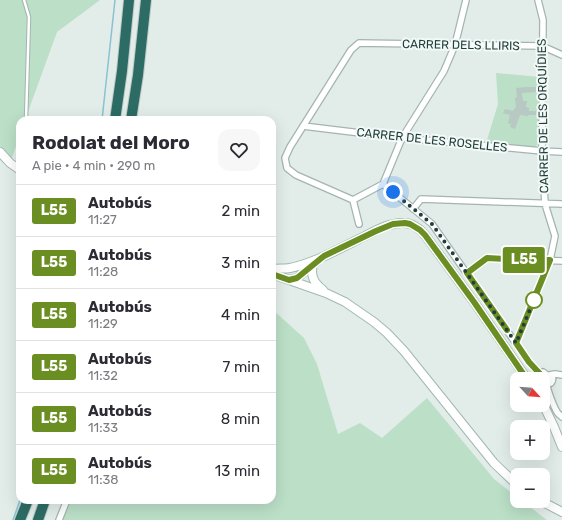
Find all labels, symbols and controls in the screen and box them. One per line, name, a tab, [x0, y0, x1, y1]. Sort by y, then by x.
street label: CARRER DELS LLIRIS	[402, 37, 520, 53]
street label: CARRER DE LES ORQUÍDIES	[535, 39, 551, 193]
street label: CARRER DE LES ROSELLES	[356, 125, 508, 155]
button: heart	[218, 129, 260, 171]
text: Rodolat del Moro	[32, 131, 190, 154]
text: A pie · 4 min · 290 m	[32, 158, 155, 173]
your location	[383, 182, 403, 202]
text: Autobús	[88, 194, 152, 212]
text: L55	[41, 202, 67, 219]
text: 2 min	[221, 202, 260, 220]
text: 11:27	[88, 212, 117, 227]
text: Autobús	[88, 246, 152, 264]
line badge: L55	[501, 247, 547, 273]
text: L55	[511, 251, 537, 268]
text: L55	[41, 254, 67, 271]
text: 3 min	[221, 254, 260, 272]
text: 11:28	[88, 264, 118, 279]
unlabelled marker	[525, 291, 543, 309]
text: Autobús	[88, 298, 152, 316]
text: L55	[41, 306, 67, 323]
text: 4 min	[221, 306, 260, 324]
text: 11:29	[88, 316, 118, 331]
text: Autobús	[88, 350, 152, 368]
text: L55	[41, 358, 67, 375]
text: 7 min	[223, 358, 260, 376]
text: 11:32	[88, 368, 118, 383]
north arrow	[510, 372, 550, 412]
map controls	[510, 372, 550, 508]
text: Autobús	[88, 402, 152, 420]
text: L55	[41, 410, 67, 427]
text: 8 min	[221, 410, 260, 428]
text: 11:33	[88, 420, 118, 435]
button: +	[510, 420, 550, 460]
text: Autobús	[88, 454, 152, 472]
text: L55	[41, 462, 67, 479]
text: 13 min	[215, 462, 260, 480]
button: −	[510, 468, 550, 508]
text: 11:38	[88, 472, 119, 487]

